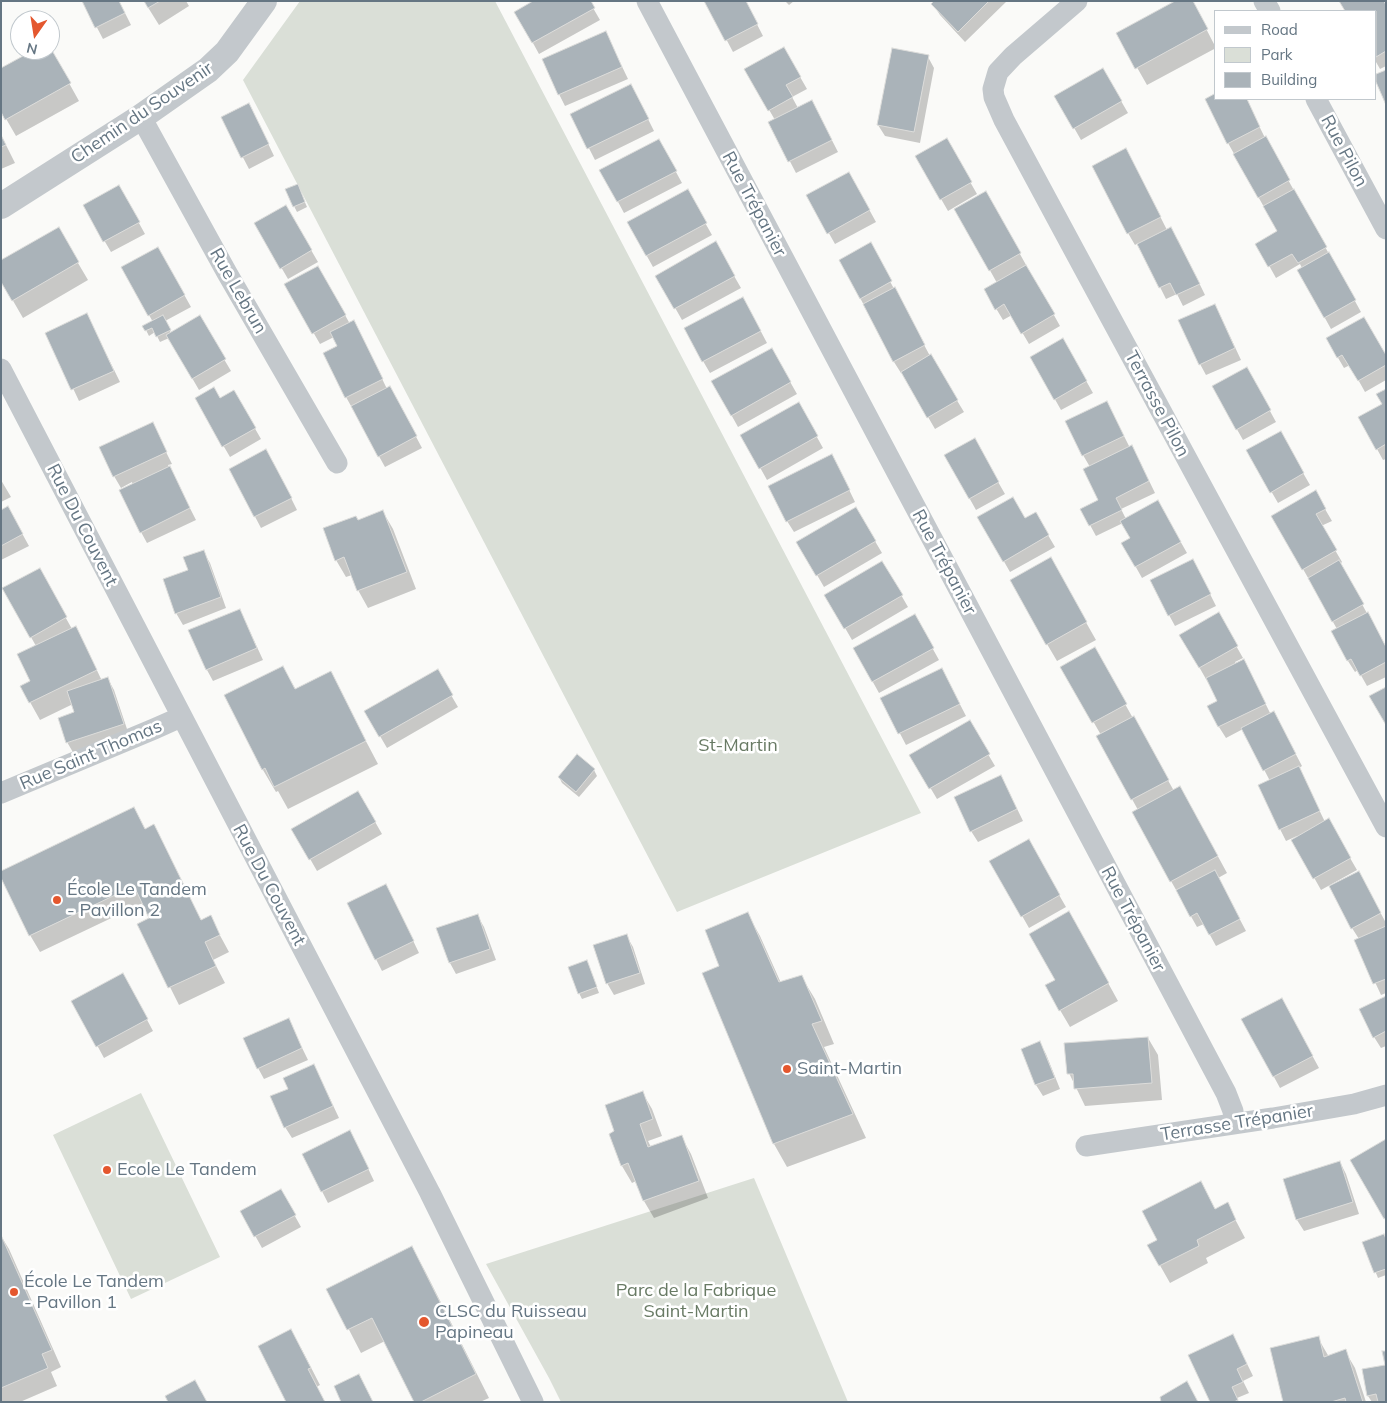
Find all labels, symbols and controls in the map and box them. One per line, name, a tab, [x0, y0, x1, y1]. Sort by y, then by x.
north arrow	[10, 10, 60, 60]
legend	[1214, 10, 1377, 100]
text: Road	[1261, 20, 1298, 39]
text: N	[25, 39, 39, 59]
text: Park	[1261, 45, 1293, 64]
street label: Chemin du Souvenir	[67, 58, 217, 168]
text: Building	[1261, 70, 1317, 89]
street label: Rue Pilon	[1316, 111, 1372, 191]
street label: Rue Trépanier	[717, 148, 791, 260]
street label: Rue Lebrun	[205, 244, 271, 338]
street label: Terrasse Pilon	[1120, 347, 1194, 461]
street label: Rue Du Couvent	[42, 460, 122, 590]
street label: Rue Trépanier	[907, 506, 981, 618]
street label: Rue Saint Thomas	[17, 715, 165, 795]
park label: St-Martin	[698, 735, 778, 757]
street label: Rue Du Couvent	[228, 821, 310, 949]
street label: Rue Trépanier	[1096, 863, 1170, 975]
place label: École Le Tandem - Pavillon 2	[67, 879, 207, 922]
marker: École Le Tandem - Pavillon 2	[51, 894, 63, 906]
place label: Saint-Martin	[797, 1058, 902, 1080]
marker: Saint-Martin	[781, 1063, 793, 1075]
street label: Terrasse Trépanier	[1159, 1100, 1315, 1146]
place label: Ecole Le Tandem	[117, 1159, 257, 1181]
marker: Ecole Le Tandem	[101, 1164, 113, 1176]
place label: École Le Tandem - Pavillon 1	[24, 1271, 164, 1314]
park label: Parc de la Fabrique Saint-Martin	[616, 1280, 776, 1322]
marker: École Le Tandem - Pavillon 1	[8, 1286, 20, 1298]
place label: CLSC du Ruisseau Papineau	[435, 1301, 587, 1344]
marker: CLSC du Ruisseau Papineau	[417, 1315, 431, 1329]

